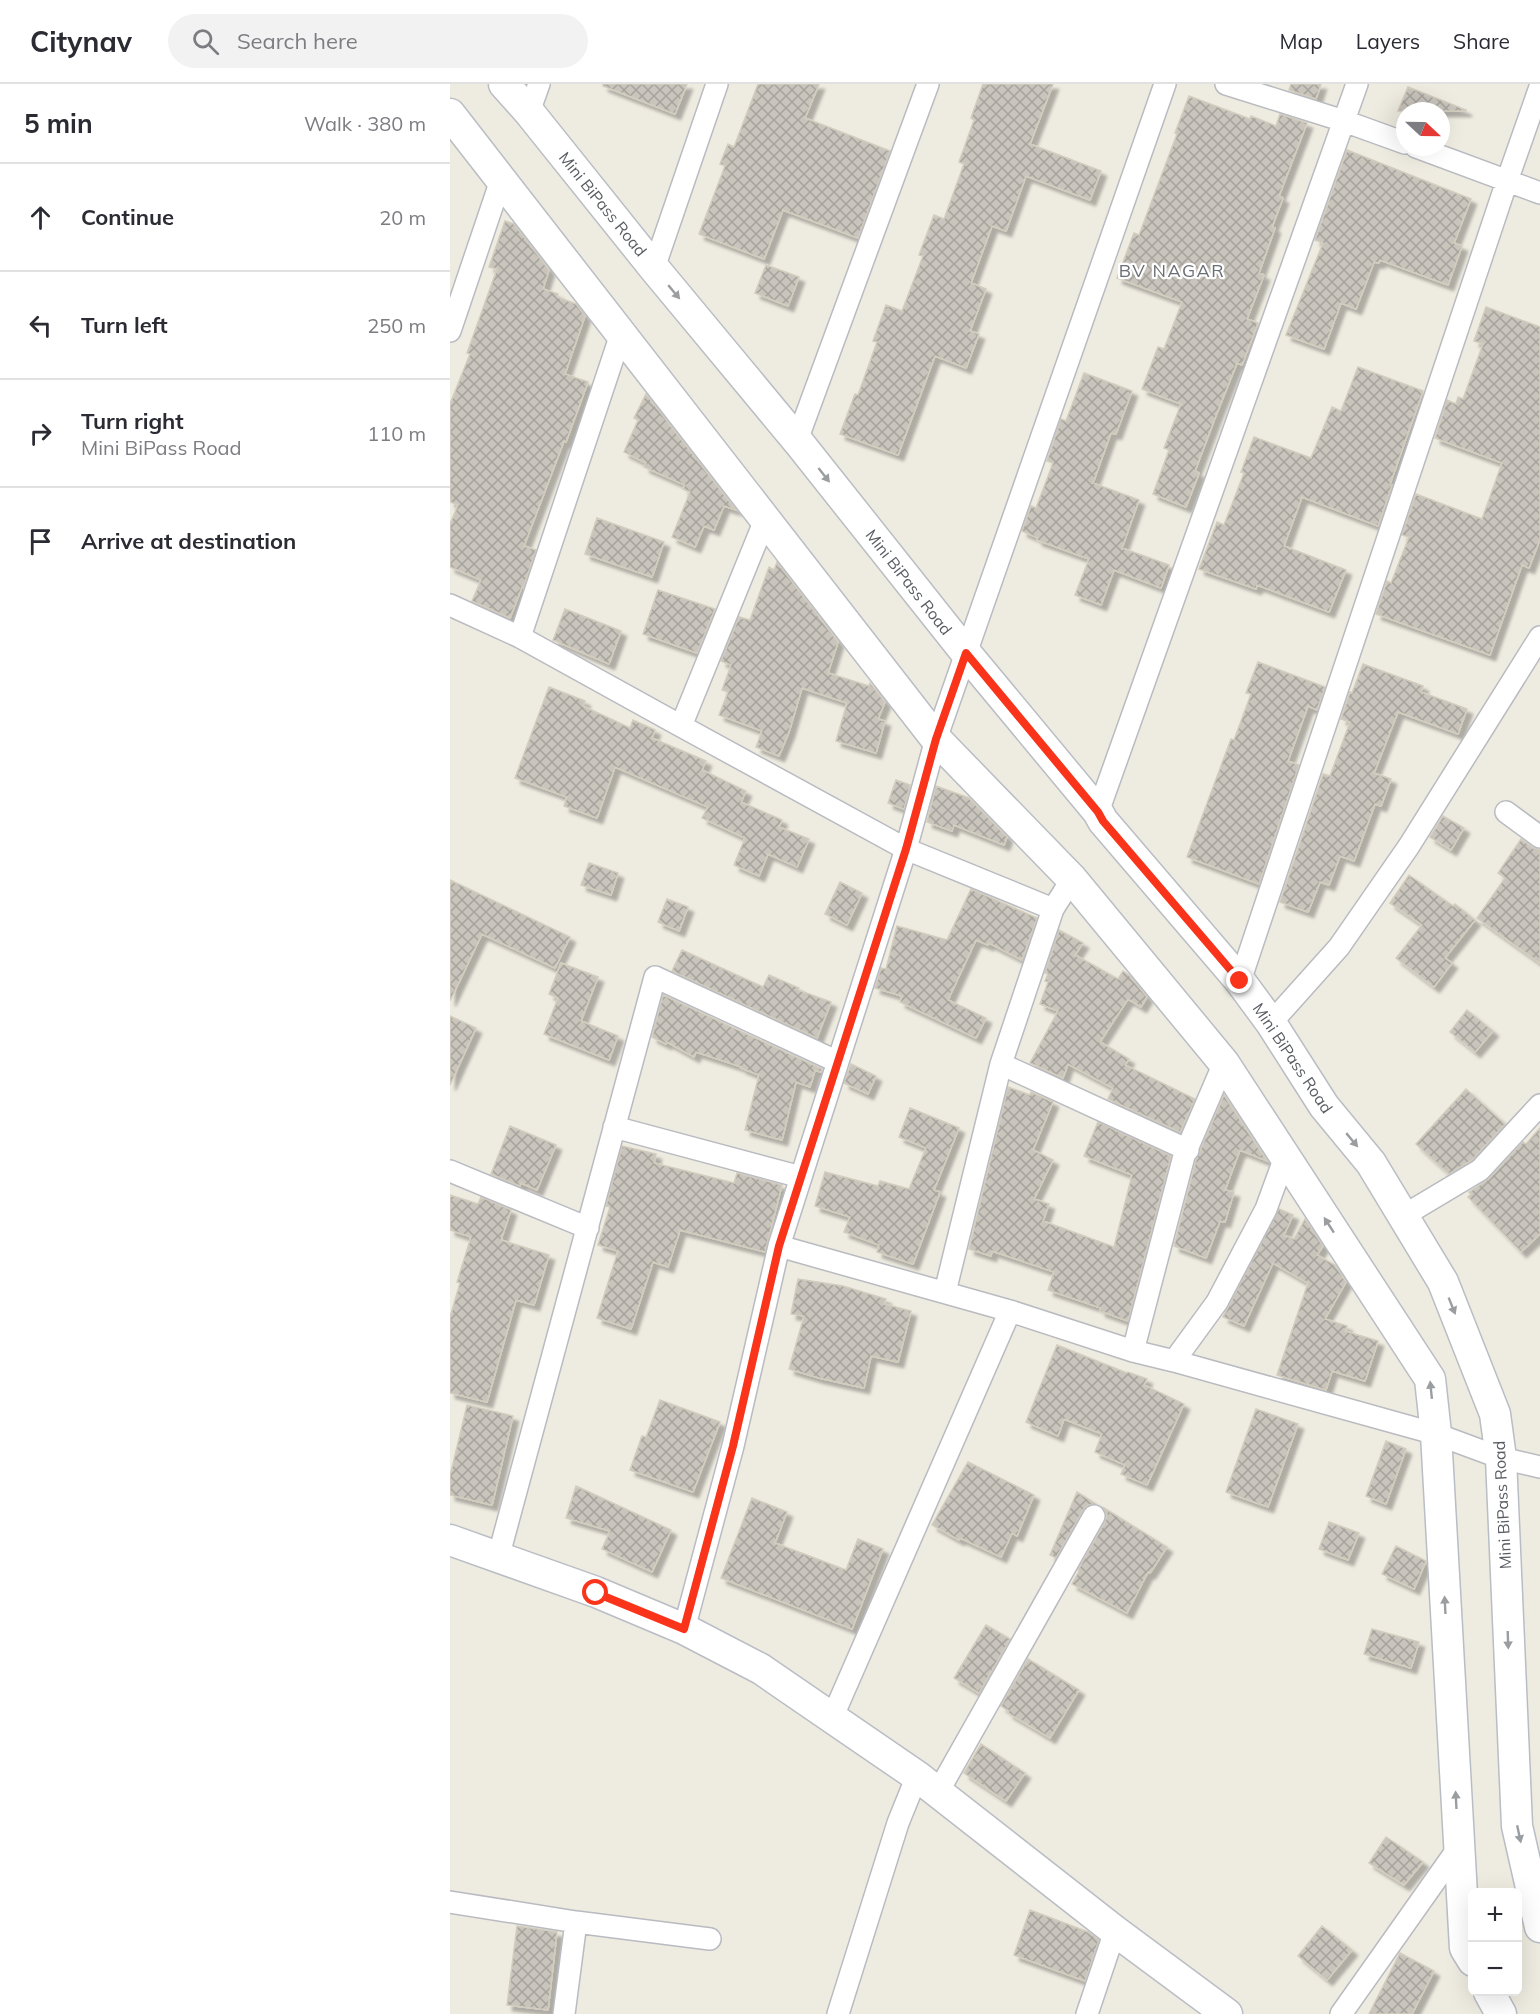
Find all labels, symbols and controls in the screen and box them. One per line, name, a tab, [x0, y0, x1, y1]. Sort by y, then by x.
search box	[168, 14, 588, 68]
text: Citynav	[30, 24, 132, 59]
icon: search	[189, 25, 222, 58]
text: Search here	[237, 27, 358, 55]
text: Map	[1280, 28, 1323, 54]
text: Layers	[1356, 28, 1420, 54]
text: Share	[1453, 28, 1510, 54]
north arrow	[1396, 102, 1450, 156]
text: 5 min	[24, 107, 93, 140]
text: Walk · 380 m	[304, 111, 426, 136]
street label: Mini BiPass Road	[555, 148, 651, 260]
icon: ahead	[24, 201, 57, 234]
text: Continue	[81, 203, 174, 231]
text: 20 m	[379, 205, 426, 230]
district label: BV NAGAR	[1119, 259, 1225, 282]
one-way arrow	[667, 284, 680, 299]
icon: left	[24, 309, 57, 342]
text: Turn left	[81, 311, 168, 339]
text: 250 m	[367, 313, 426, 338]
text: Turn right	[81, 407, 184, 435]
icon: right	[24, 417, 57, 450]
text: 110 m	[367, 421, 426, 446]
text: Mini BiPass Road	[81, 435, 242, 460]
one-way arrow	[818, 467, 831, 483]
icon: arrive	[24, 525, 57, 558]
street label: Mini BiPass Road	[862, 525, 956, 639]
text: Arrive at destination	[81, 527, 296, 555]
route end	[1226, 967, 1252, 993]
street label: Mini BiPass Road	[1249, 999, 1337, 1117]
one-way arrow	[1345, 1132, 1358, 1147]
one-way arrow	[1324, 1217, 1335, 1233]
one-way arrow	[1447, 1298, 1457, 1316]
one-way arrow	[1426, 1380, 1436, 1399]
street label: Mini BiPass Road	[1489, 1440, 1515, 1570]
route start	[582, 1579, 608, 1605]
one-way arrow	[1441, 1596, 1450, 1615]
one-way arrow	[1504, 1630, 1513, 1649]
one-way arrow	[1452, 1791, 1461, 1810]
one-way arrow	[1515, 1825, 1524, 1844]
map controls	[1468, 1888, 1522, 1996]
button: +	[1468, 1888, 1522, 1942]
button: −	[1468, 1942, 1522, 1996]

